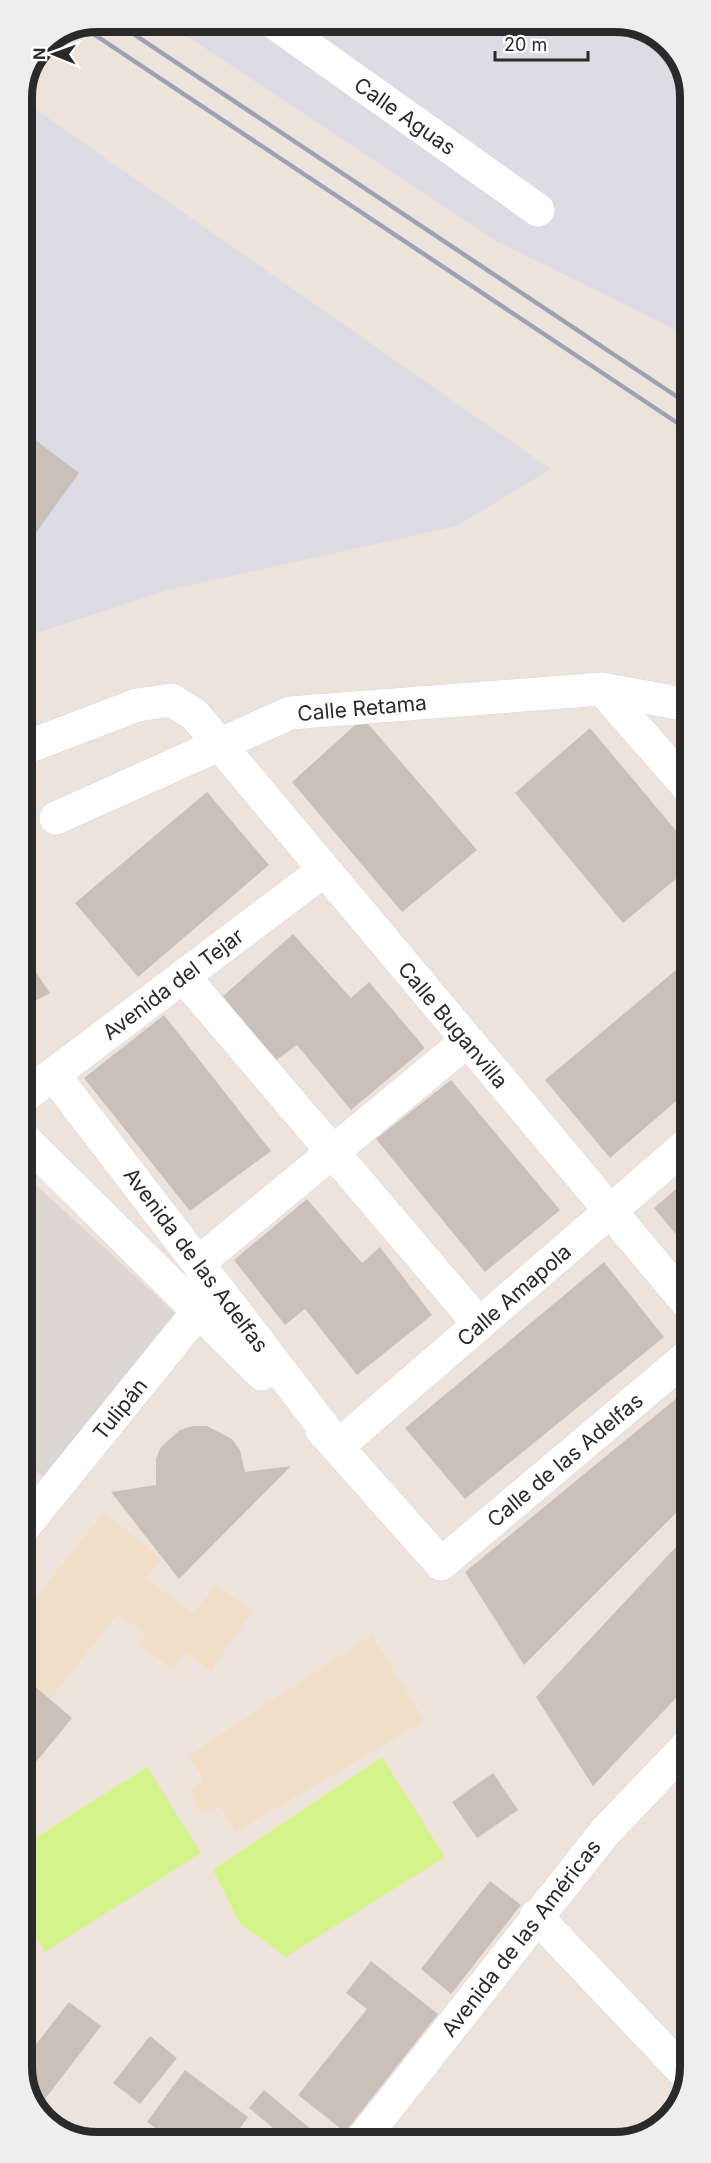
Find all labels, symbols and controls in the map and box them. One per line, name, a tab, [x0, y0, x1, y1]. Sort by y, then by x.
north arrow	[24, 24, 84, 84]
scale bar	[495, 24, 588, 62]
text: 20 m	[504, 34, 547, 55]
text: N	[29, 47, 49, 60]
street label: Calle Aguas	[349, 72, 461, 160]
street label: Calle Retama	[296, 690, 428, 726]
street label: Avenida del Tejar	[98, 923, 248, 1045]
street label: Calle Buganvilla	[393, 957, 513, 1093]
street label: Avenida de las Adelfas	[118, 1163, 274, 1357]
street label: Calle Amapola	[452, 1239, 576, 1351]
street label: Tulipán	[88, 1373, 152, 1445]
street label: Calle de las Adelfas	[482, 1388, 648, 1532]
street label: Avenida de las Américas	[436, 1834, 606, 2042]

